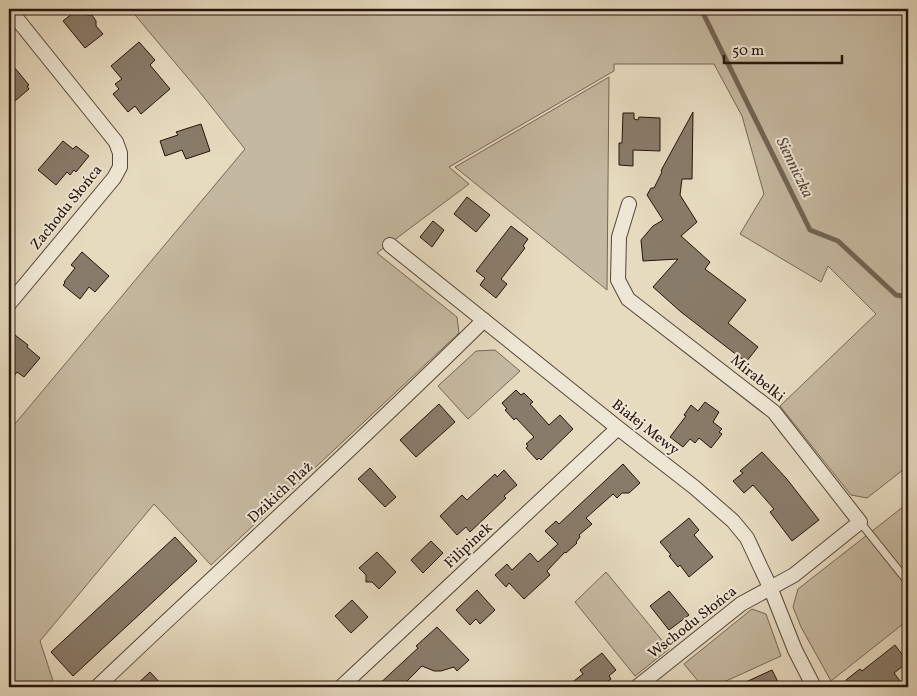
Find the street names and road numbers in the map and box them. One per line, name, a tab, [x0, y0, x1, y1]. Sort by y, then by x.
street label: Zachodu Słońca	[26, 161, 108, 255]
street label: Mirabelki	[725, 350, 789, 408]
street label: Białej Mewy	[607, 395, 683, 461]
street label: Dzikich Plaż	[244, 457, 318, 529]
street label: Filipinek	[440, 518, 498, 574]
street label: Wschodu Słońca	[644, 582, 742, 664]

